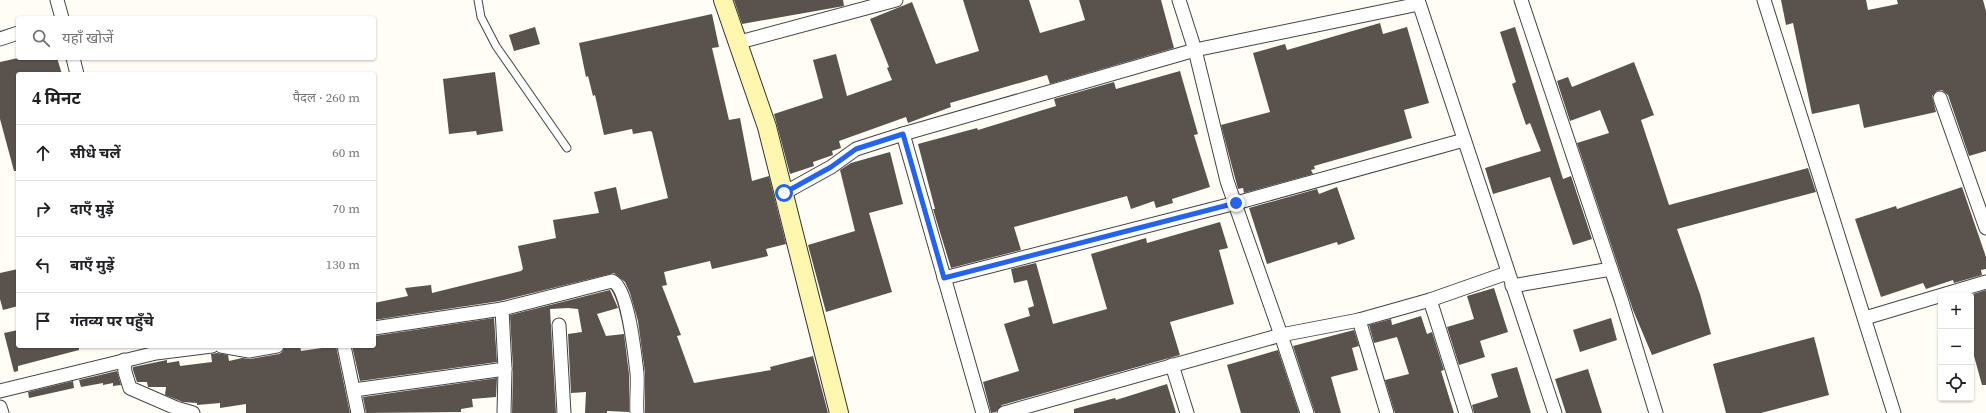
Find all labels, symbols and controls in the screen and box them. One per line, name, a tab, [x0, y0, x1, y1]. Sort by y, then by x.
search box	[16, 16, 376, 60]
icon: search	[30, 27, 52, 49]
text: यहाँ खोजें	[62, 27, 113, 48]
text: 4 मिनट	[32, 86, 81, 110]
text: पैदल · 260 m	[293, 89, 360, 106]
icon: ahead	[32, 142, 54, 164]
text: सीधे चलें	[70, 142, 121, 163]
text: 60 m	[332, 144, 360, 161]
route start	[775, 184, 793, 202]
route end	[1227, 194, 1245, 212]
icon: right	[32, 198, 54, 220]
text: दाएँ मुड़ें	[70, 198, 114, 219]
text: 70 m	[332, 200, 360, 217]
icon: left	[32, 254, 54, 276]
text: बाएँ मुड़ें	[70, 254, 114, 275]
text: 130 m	[326, 256, 360, 273]
map controls	[1938, 293, 1974, 401]
button: +	[1938, 293, 1974, 329]
icon: arrive	[32, 310, 54, 332]
text: गंतव्य पर पहुँचे	[70, 310, 154, 331]
button: −	[1938, 329, 1974, 365]
button: locate	[1938, 365, 1974, 401]

